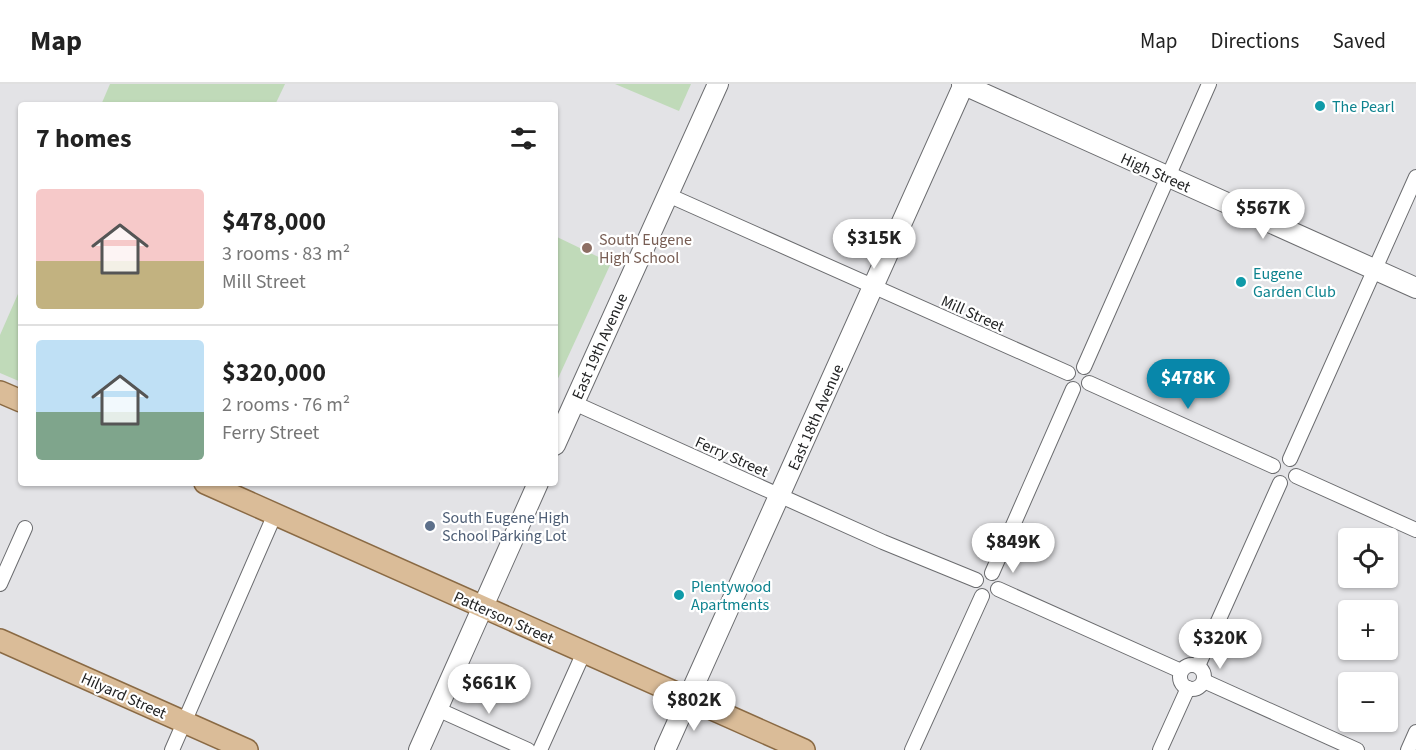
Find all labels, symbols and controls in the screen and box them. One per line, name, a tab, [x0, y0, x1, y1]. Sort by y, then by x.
text: Map	[30, 21, 82, 61]
text: Map	[1140, 26, 1178, 56]
text: Directions	[1211, 26, 1299, 56]
text: Saved	[1332, 26, 1386, 56]
place label: The Pearl	[1332, 96, 1395, 118]
marker: The Pearl	[1313, 99, 1327, 113]
text: 7 homes	[36, 120, 131, 157]
icon: filters	[507, 122, 540, 155]
street label: High Street	[1117, 148, 1195, 198]
pin: $567K	[1221, 189, 1305, 240]
text: $567K	[1236, 194, 1290, 222]
text: $478,000	[222, 203, 326, 240]
icon: home	[84, 213, 156, 285]
pin: $315K	[832, 219, 916, 270]
text: $315K	[847, 224, 901, 252]
place label: South Eugene High School	[599, 229, 692, 269]
text: 3 rooms · 83 m²	[222, 240, 350, 268]
marker: South Eugene High School	[580, 241, 594, 255]
place label: Eugene Garden Club	[1253, 263, 1336, 303]
text: Mill Street	[222, 268, 306, 296]
marker: Eugene Garden Club	[1234, 275, 1248, 289]
street label: East 19th Avenue	[567, 290, 633, 403]
street label: Mill Street	[938, 290, 1008, 338]
text: $320,000	[222, 354, 326, 391]
pin: $478K	[1146, 359, 1230, 410]
street label: East 18th Avenue	[783, 361, 849, 474]
icon: home	[84, 364, 156, 436]
text: $478K	[1161, 364, 1215, 392]
text: 2 rooms · 76 m²	[222, 391, 350, 419]
text: Ferry Street	[222, 419, 319, 447]
street label: Ferry Street	[692, 431, 772, 483]
place label: South Eugene High School Parking Lot	[442, 507, 569, 547]
marker: South Eugene High School Parking Lot	[423, 519, 437, 533]
pin: $849K	[971, 523, 1055, 574]
text: $849K	[986, 528, 1040, 556]
map controls	[1338, 528, 1398, 732]
button: locate	[1338, 528, 1398, 588]
place label: Plentywood Apartments	[691, 576, 771, 616]
street label: Patterson Street	[450, 586, 558, 650]
marker: Plentywood Apartments	[672, 588, 686, 602]
button: +	[1338, 600, 1398, 660]
pin: $320K	[1178, 619, 1262, 670]
text: $320K	[1193, 624, 1247, 652]
pin: $661K	[447, 664, 531, 715]
street label: Hilyard Street	[77, 667, 170, 725]
text: $661K	[462, 669, 516, 697]
button: −	[1338, 672, 1398, 732]
pin: $802K	[652, 681, 736, 732]
text: $802K	[667, 686, 721, 714]

